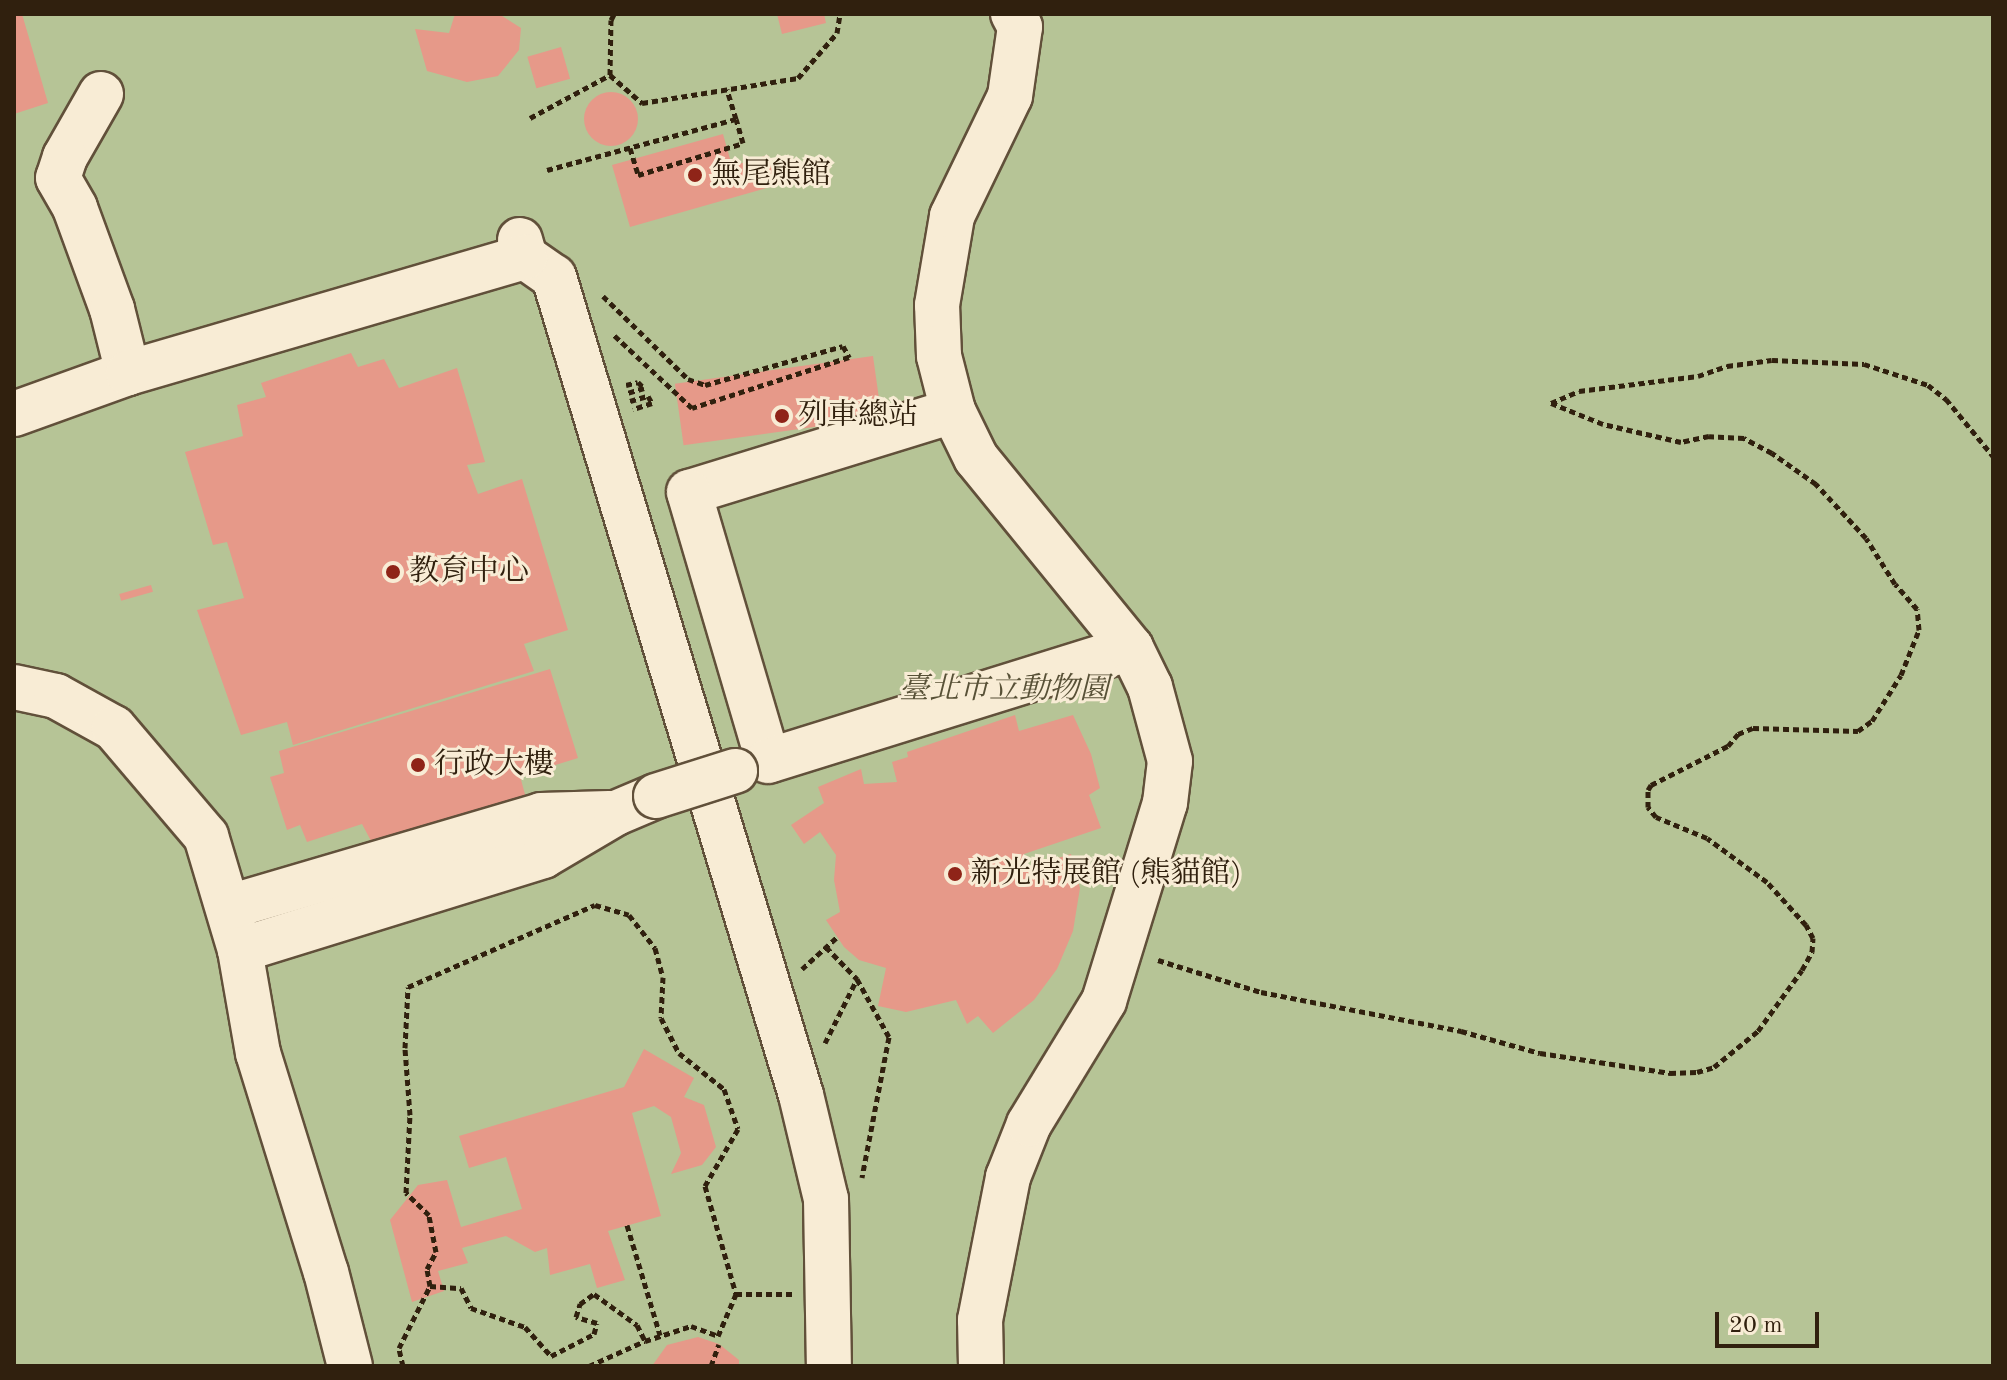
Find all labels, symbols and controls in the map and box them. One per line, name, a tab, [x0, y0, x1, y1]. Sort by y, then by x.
place label: 無尾熊館	[711, 157, 831, 193]
marker: 無尾熊館	[686, 166, 704, 184]
place label: 列車總站	[798, 398, 918, 434]
marker: 列車總站	[773, 407, 791, 425]
place label: 教育中心	[409, 554, 529, 590]
marker: 教育中心	[384, 563, 402, 581]
park label: 臺北市立動物園	[899, 672, 1109, 708]
place label: 行政大樓	[434, 747, 554, 783]
marker: 行政大樓	[409, 756, 427, 774]
place label: 新光特展館 (熊貓館)	[971, 856, 1242, 892]
marker: 新光特展館 (熊貓館)	[946, 865, 964, 883]
scale bar	[1719, 1296, 1823, 1346]
text: 20 m	[1729, 1314, 1783, 1338]

